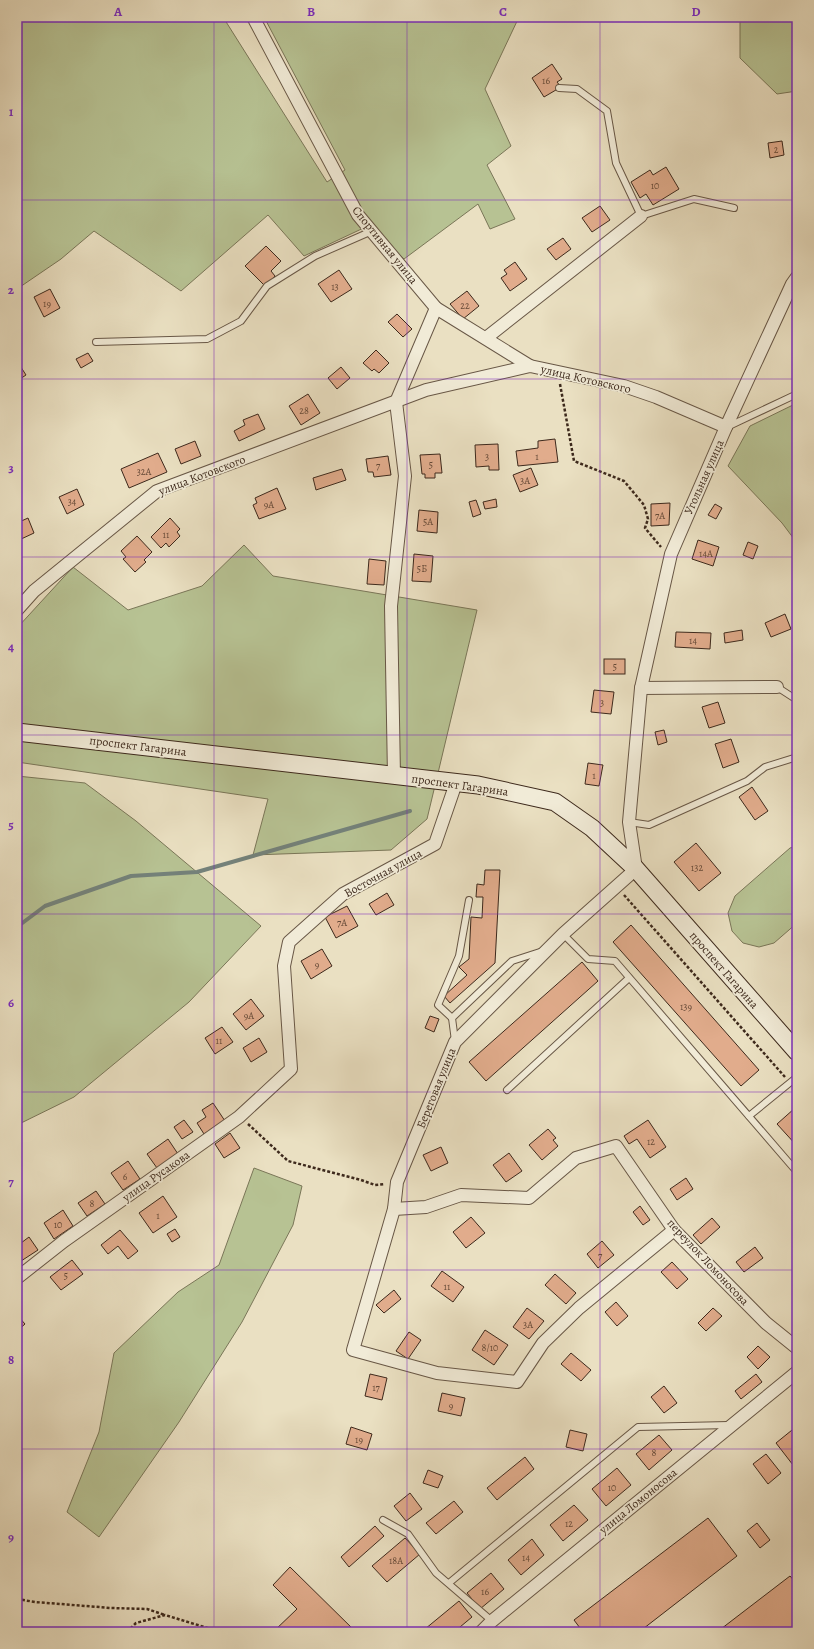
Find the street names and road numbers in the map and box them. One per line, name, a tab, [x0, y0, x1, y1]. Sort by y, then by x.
street label: Спортивная улица	[349, 203, 422, 288]
street label: улица Котовского	[538, 361, 633, 397]
street label: Угольная улица	[680, 437, 728, 517]
street label: улица Котовского	[155, 451, 248, 499]
street label: проспект Гагарина	[89, 732, 188, 760]
street label: проспект Гагарина	[410, 770, 510, 800]
street label: Восточная улица	[341, 845, 425, 901]
street label: проспект Гагарина	[686, 928, 762, 1012]
street label: Береговая улица	[413, 1045, 460, 1131]
street label: улица Русакова	[118, 1147, 193, 1206]
street label: переулок Ломоносова	[664, 1215, 753, 1309]
street label: улица Ломоносова	[595, 1464, 681, 1538]

